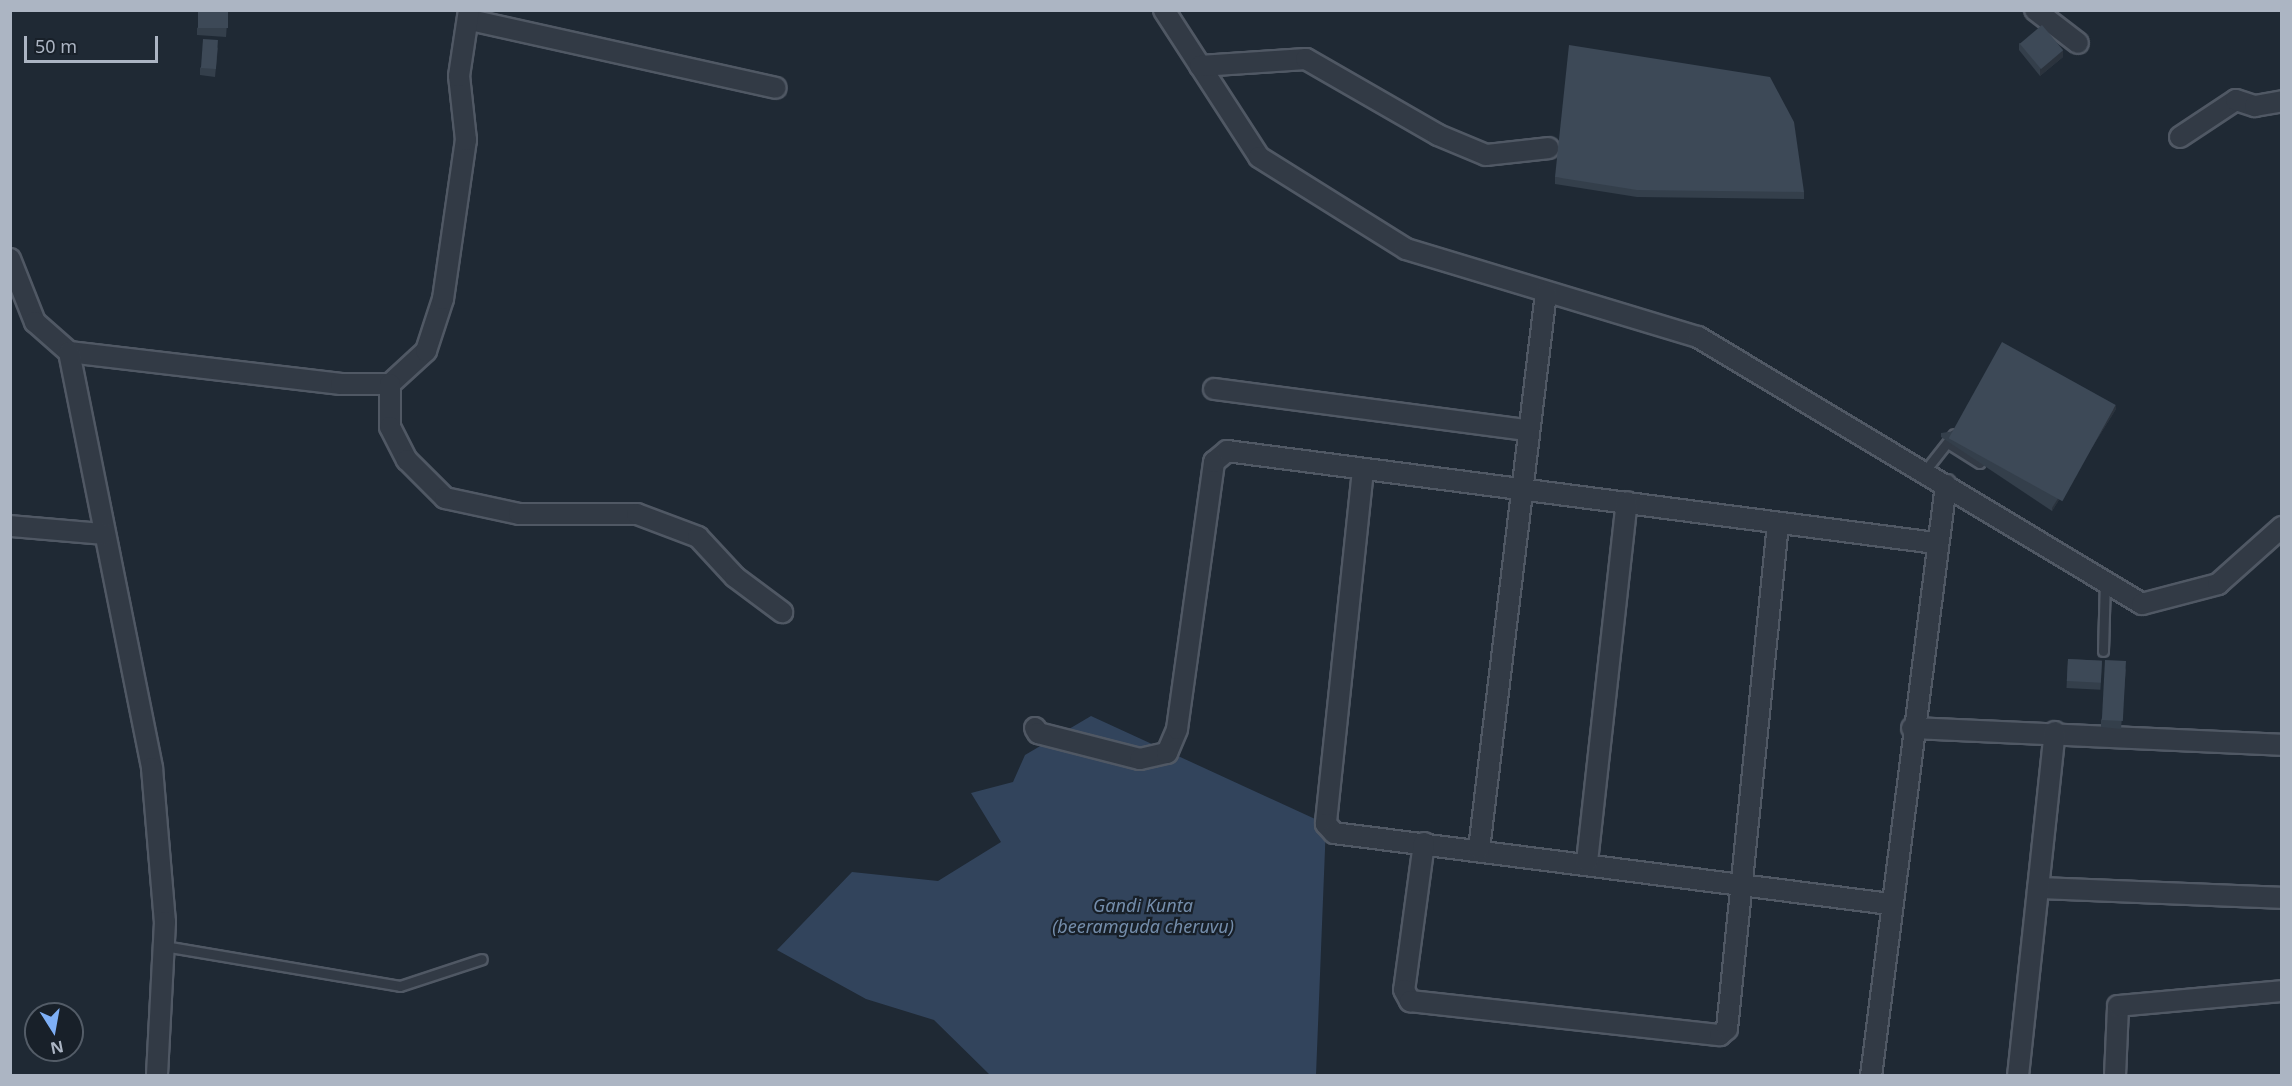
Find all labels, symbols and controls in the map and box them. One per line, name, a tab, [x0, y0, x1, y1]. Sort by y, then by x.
scale bar	[27, 24, 160, 62]
text: 50 m	[35, 34, 77, 58]
water label: Gandi Kunta (beeramguda cheruvu)	[1052, 895, 1234, 938]
north arrow	[24, 1002, 84, 1062]
text: N	[49, 1036, 66, 1060]

